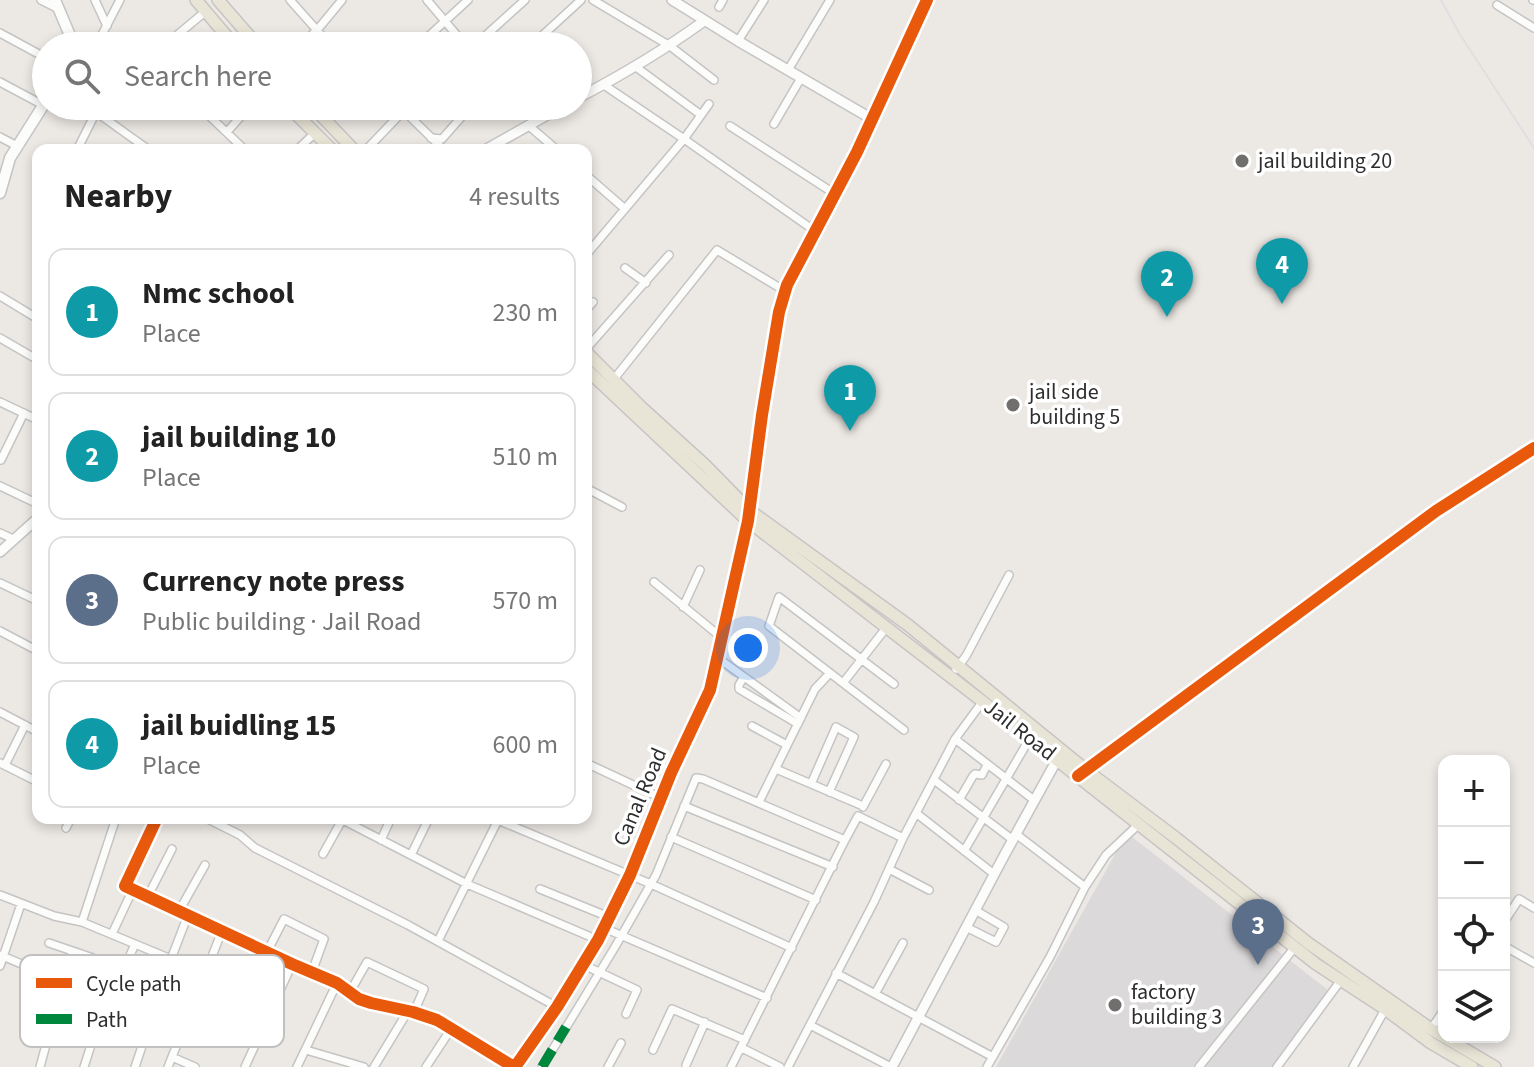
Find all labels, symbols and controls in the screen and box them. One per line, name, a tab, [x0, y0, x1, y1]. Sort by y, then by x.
search box	[32, 32, 592, 120]
icon: search	[60, 54, 104, 98]
text: Search here	[124, 55, 272, 98]
place label: jail building 20	[1257, 145, 1392, 177]
marker: jail building 20	[1233, 152, 1251, 170]
text: Nearby	[64, 172, 172, 221]
text: 4 results	[469, 178, 560, 215]
pin: 4	[1256, 238, 1308, 304]
pin: 2	[1141, 251, 1193, 317]
text: Nmc school	[142, 272, 294, 315]
text: 1	[85, 294, 99, 331]
text: 230 m	[492, 294, 558, 331]
text: Place	[142, 315, 201, 352]
pin: 1	[824, 365, 876, 431]
place label: jail side building 5	[1028, 376, 1120, 433]
marker: jail side building 5	[1004, 396, 1022, 414]
text: jail building 10	[142, 416, 336, 459]
text: 2	[85, 438, 99, 475]
text: 510 m	[492, 438, 558, 475]
text: Place	[142, 459, 201, 496]
text: Currency note press	[142, 560, 405, 603]
text: 3	[85, 582, 99, 619]
text: 570 m	[492, 582, 558, 619]
text: Public building · Jail Road	[142, 603, 421, 640]
your location	[728, 628, 768, 668]
street label: Jail Road	[977, 691, 1063, 769]
text: jail buidling 15	[142, 704, 336, 747]
text: 4	[85, 726, 99, 763]
text: 600 m	[492, 726, 558, 763]
street label: Canal Road	[605, 743, 675, 851]
text: Place	[142, 747, 201, 784]
map controls	[1438, 755, 1510, 1043]
button: +	[1438, 755, 1510, 827]
button: −	[1438, 827, 1510, 899]
pin: 3	[1232, 899, 1284, 965]
button: locate	[1438, 899, 1510, 971]
legend	[20, 955, 284, 1047]
text: Cycle path	[86, 968, 182, 1000]
button: layers	[1438, 971, 1510, 1043]
place label: factory building 3	[1131, 976, 1222, 1033]
marker: factory building 3	[1106, 996, 1124, 1014]
text: Path	[86, 1004, 128, 1036]

